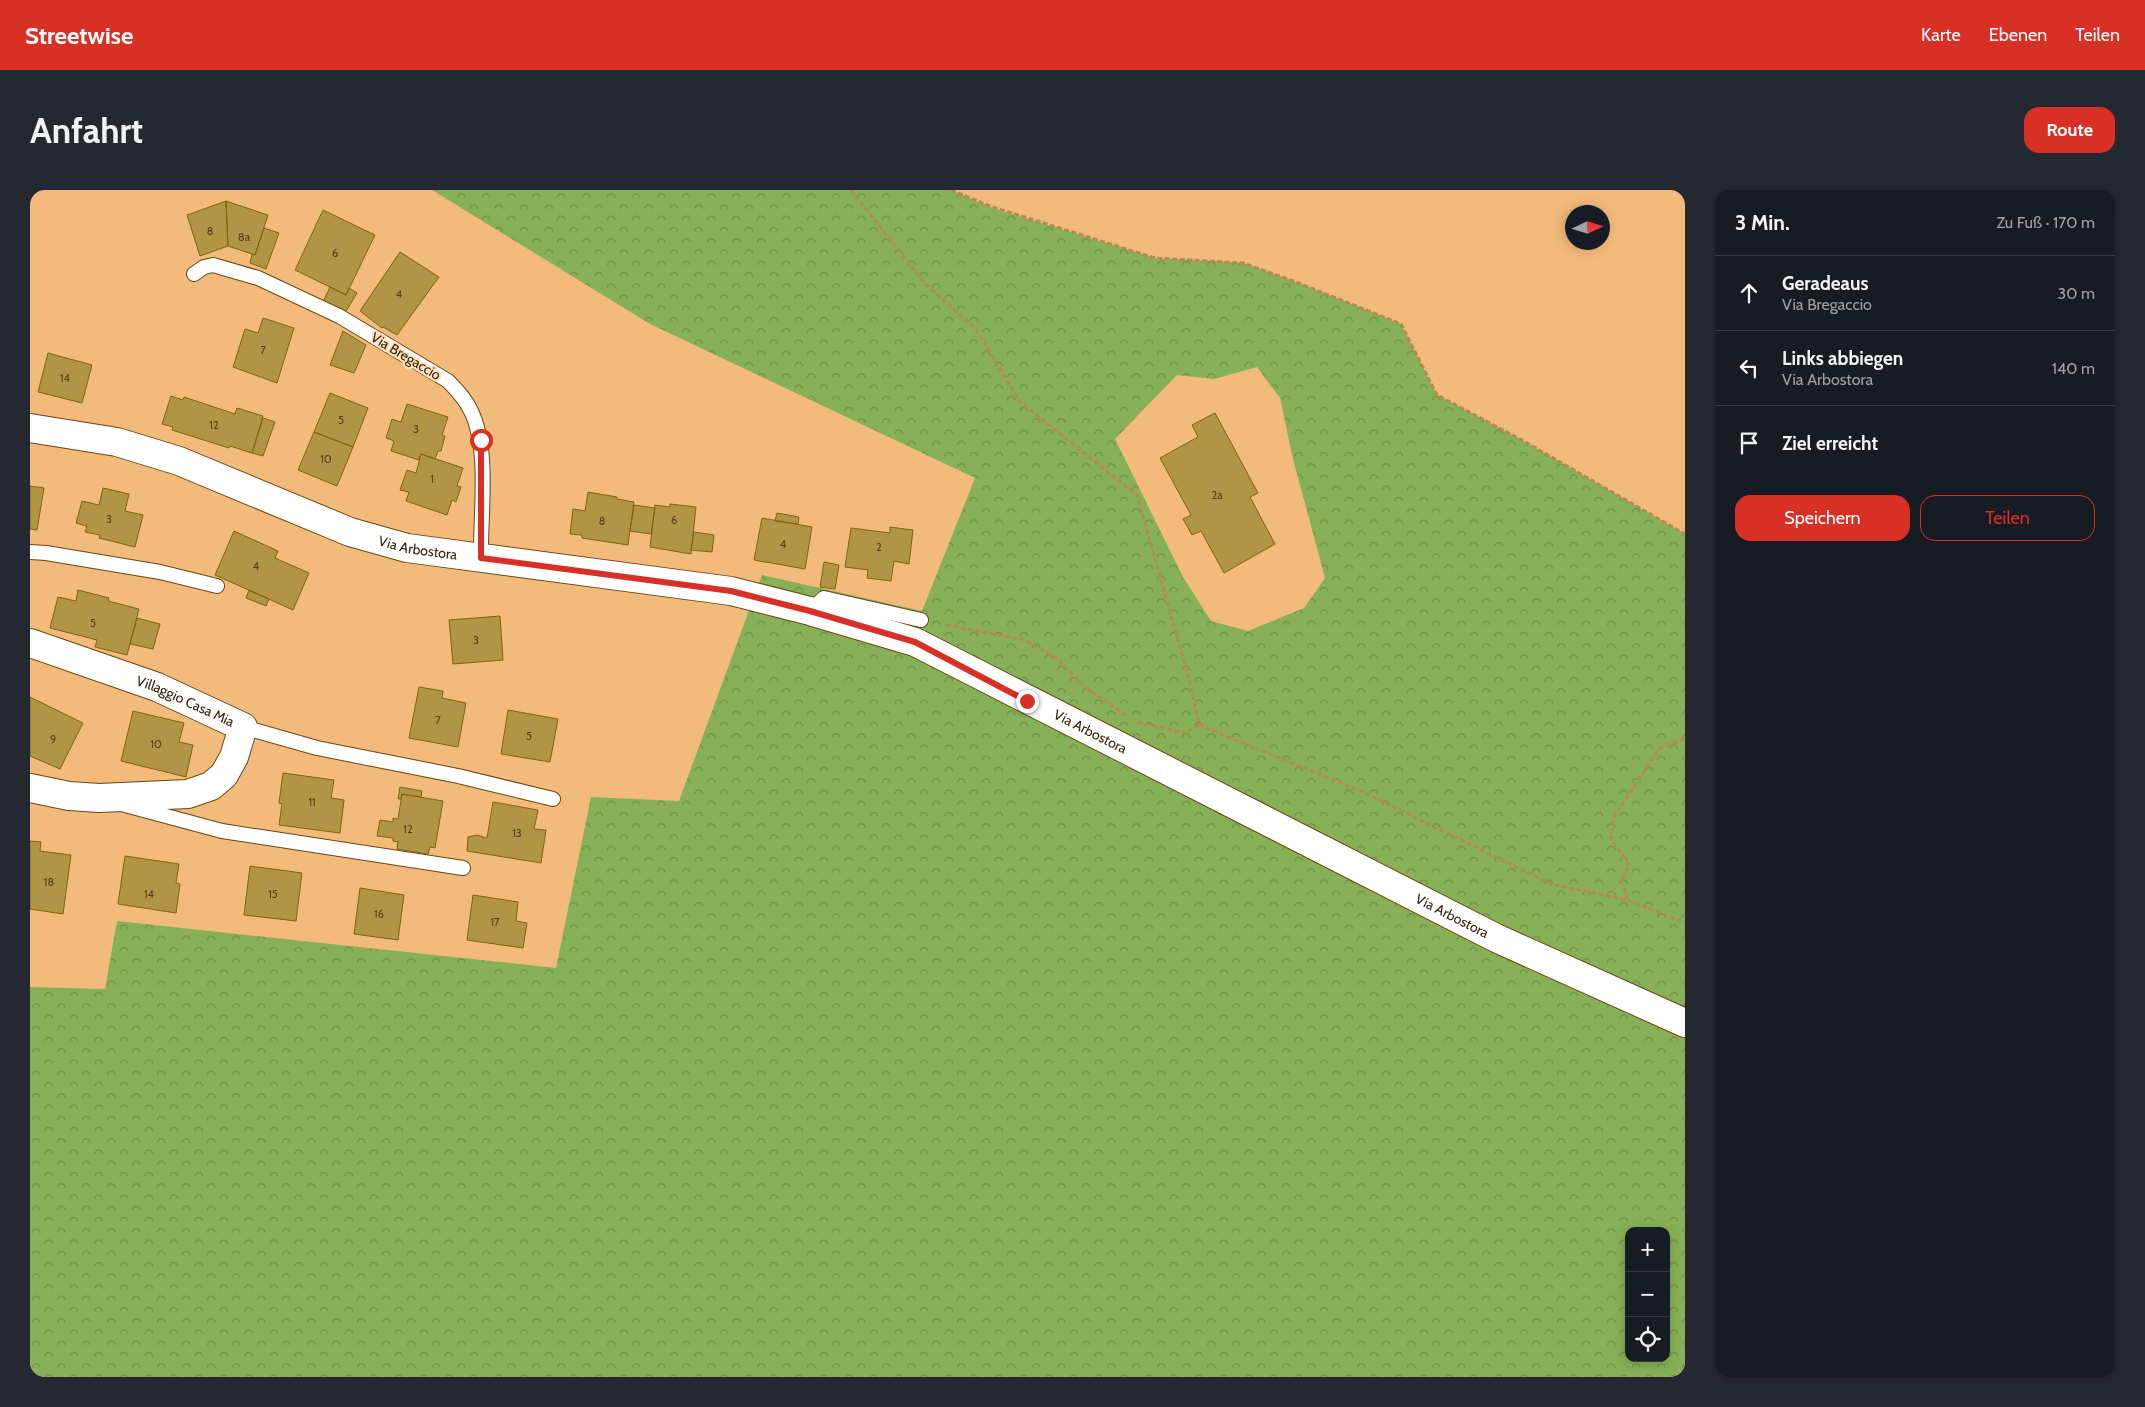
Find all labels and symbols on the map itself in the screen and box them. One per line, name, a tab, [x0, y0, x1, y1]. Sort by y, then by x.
north arrow	[1565, 205, 1610, 250]
house number: 8	[207, 224, 213, 238]
house number: 8a	[238, 230, 251, 244]
house number: 6	[332, 246, 338, 260]
house number: 4	[396, 287, 403, 301]
street label: Via Bregaccio	[368, 328, 445, 384]
house number: 7	[260, 343, 266, 357]
house number: 14	[60, 371, 71, 385]
house number: 5	[338, 413, 344, 427]
house number: 12	[209, 418, 219, 432]
house number: 3	[413, 422, 419, 436]
route start	[470, 429, 493, 452]
house number: 10	[320, 452, 332, 466]
house number: 1	[430, 472, 434, 486]
house number: 2a	[1211, 488, 1223, 502]
house number: 3	[106, 512, 112, 526]
house number: 6	[671, 513, 677, 527]
house number: 8	[599, 514, 605, 528]
street label: Via Arbostora	[376, 531, 459, 564]
house number: 4	[780, 537, 787, 551]
house number: 2	[876, 540, 882, 554]
house number: 4	[253, 559, 260, 573]
house number: 5	[90, 616, 96, 630]
house number: 3	[473, 633, 479, 647]
street label: Villaggio Casa Mia	[134, 672, 238, 731]
route end	[1016, 690, 1039, 713]
street label: Via Arbostora	[1051, 705, 1130, 758]
house number: 7	[435, 713, 441, 727]
house number: 5	[526, 729, 532, 743]
house number: 9	[50, 732, 56, 746]
house number: 10	[150, 737, 162, 751]
house number: 11	[308, 795, 316, 809]
house number: 12	[403, 822, 413, 836]
house number: 13	[512, 826, 522, 840]
house number: 18	[44, 875, 54, 889]
house number: 14	[144, 887, 155, 901]
house number: 15	[268, 887, 278, 901]
street label: Via Arbostora	[1413, 890, 1492, 942]
house number: 16	[374, 907, 384, 921]
house number: 17	[490, 915, 500, 929]

